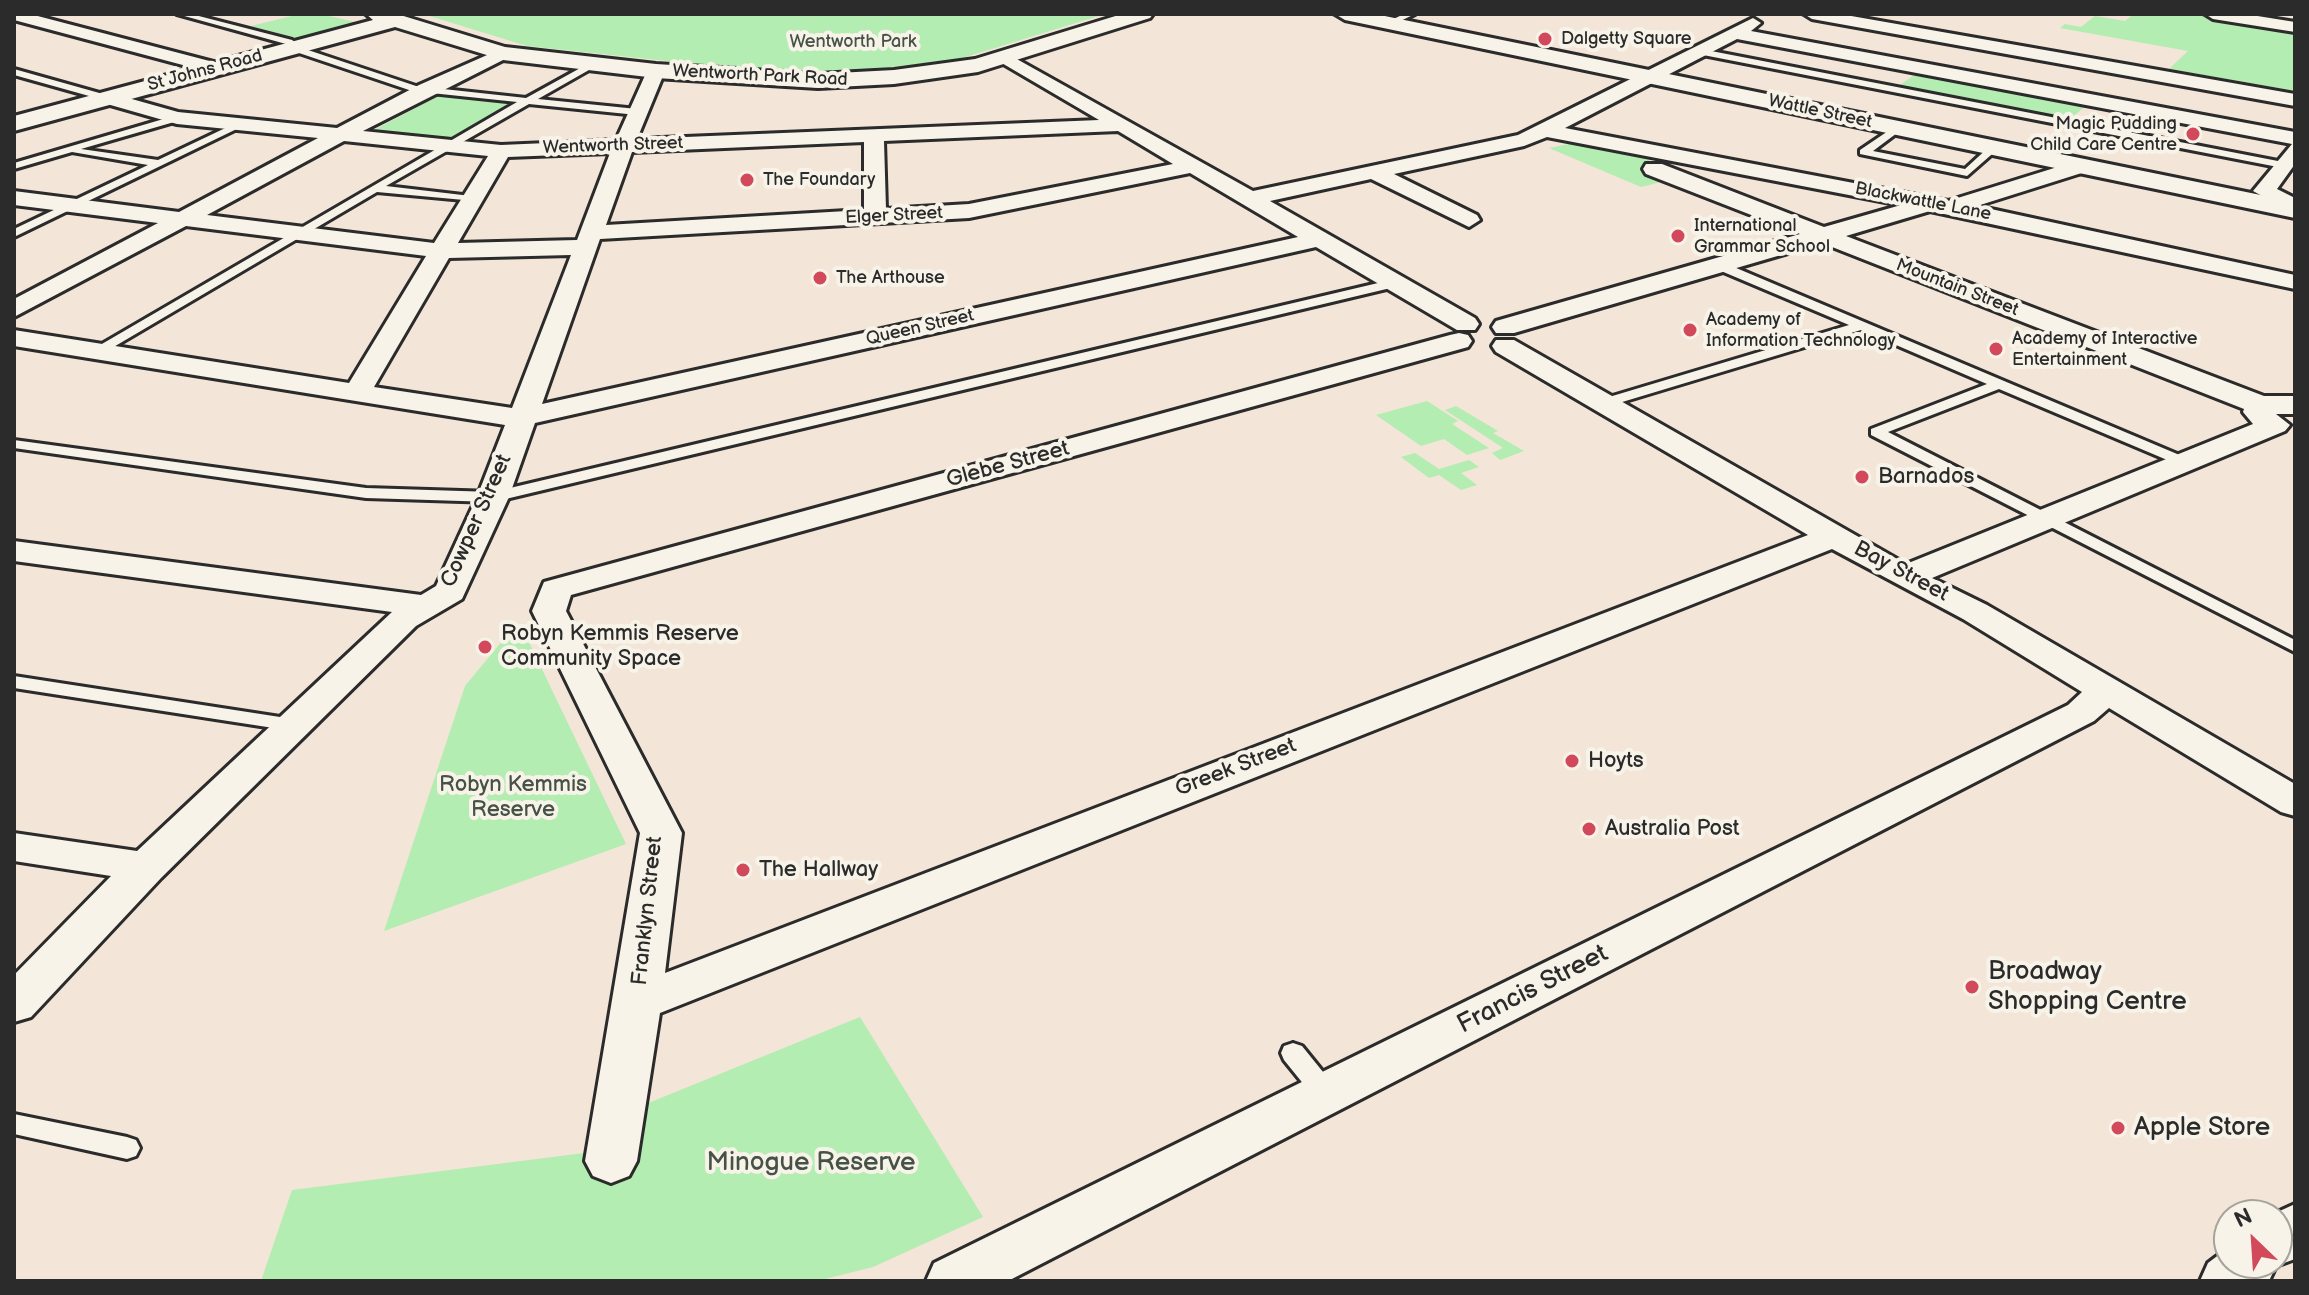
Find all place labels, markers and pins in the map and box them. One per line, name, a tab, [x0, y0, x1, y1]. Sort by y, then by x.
place label: Dalgetty Square	[1561, 28, 1692, 50]
marker: Dalgetty Square	[1536, 30, 1554, 48]
place label: Magic Pudding Child Care Centre	[2030, 113, 2177, 156]
marker: Magic Pudding Child Care Centre	[2184, 125, 2202, 143]
place label: The Foundary	[763, 169, 875, 191]
marker: The Foundary	[738, 171, 756, 189]
place label: International Grammar School	[1694, 215, 1830, 258]
marker: International Grammar School	[1669, 227, 1687, 245]
place label: The Arthouse	[836, 267, 945, 289]
marker: The Arthouse	[811, 269, 829, 287]
place label: Academy of Information Technology	[1706, 309, 1896, 352]
marker: Academy of Information Technology	[1681, 321, 1699, 339]
place label: Academy of Interactive Entertainment	[2012, 328, 2197, 370]
marker: Academy of Interactive Entertainment	[1987, 340, 2005, 358]
place label: Barnados	[1878, 464, 1974, 490]
marker: Barnados	[1853, 468, 1871, 486]
place label: Robyn Kemmis Reserve Community Space	[501, 621, 739, 672]
marker: Robyn Kemmis Reserve Community Space	[476, 638, 494, 656]
place label: Hoyts	[1588, 748, 1644, 774]
marker: Hoyts	[1563, 752, 1581, 770]
place label: Australia Post	[1605, 816, 1740, 842]
marker: Australia Post	[1580, 820, 1598, 838]
place label: The Hallway	[759, 857, 878, 883]
marker: The Hallway	[734, 861, 752, 879]
place label: Broadway Shopping Centre	[1988, 956, 2187, 1018]
marker: Broadway Shopping Centre	[1963, 978, 1981, 996]
place label: Apple Store	[2134, 1112, 2270, 1144]
marker: Apple Store	[2109, 1119, 2127, 1137]

